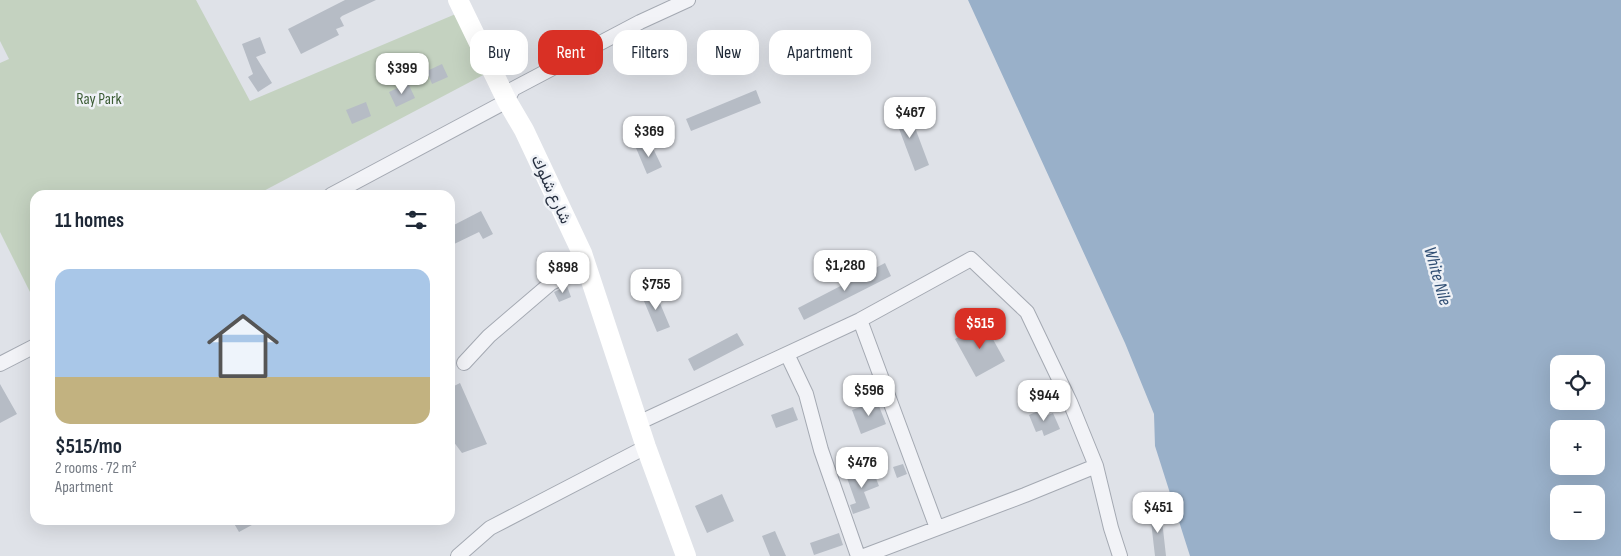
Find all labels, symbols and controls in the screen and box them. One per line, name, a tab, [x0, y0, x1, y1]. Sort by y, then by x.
chip: Buy	[470, 30, 528, 75]
chip: Rent	[538, 30, 603, 75]
chip: Filters	[613, 30, 687, 75]
chip: New	[697, 30, 759, 75]
chip: Apartment	[769, 30, 871, 75]
pin: $399	[372, 52, 432, 95]
text: $399	[387, 59, 417, 78]
park label: Ray Park	[76, 90, 122, 109]
pin: $467	[880, 96, 940, 139]
text: $467	[895, 103, 925, 122]
pin: $369	[619, 116, 679, 158]
text: $369	[634, 122, 664, 141]
street label: شارع شلوك	[526, 152, 575, 227]
icon: filters	[402, 206, 430, 234]
text: 11 homes	[55, 208, 124, 233]
water label: White Nile	[1419, 244, 1456, 308]
pin: $1,280	[804, 250, 886, 292]
pin: $898	[533, 252, 593, 294]
text: $1,280	[825, 256, 865, 275]
text: $898	[548, 258, 578, 277]
pin: $755	[626, 268, 686, 311]
text: $755	[641, 275, 671, 294]
icon: home	[198, 301, 288, 391]
pin: $515	[950, 308, 1010, 350]
text: $515	[966, 314, 994, 333]
map controls	[1550, 355, 1605, 540]
button: locate	[1550, 355, 1605, 410]
pin: $596	[839, 374, 899, 417]
pin: $944	[1014, 380, 1074, 422]
text: $596	[854, 381, 884, 400]
text: $944	[1029, 386, 1059, 405]
button: +	[1550, 420, 1605, 475]
text: $515/mo	[55, 434, 122, 459]
pin: $476	[832, 446, 892, 489]
text: $476	[847, 453, 877, 472]
text: 2 rooms · 72 m²	[55, 459, 137, 478]
text: Apartment	[55, 478, 113, 497]
button: −	[1550, 485, 1605, 540]
pin: $451	[1128, 492, 1188, 534]
text: $451	[1144, 498, 1172, 517]

